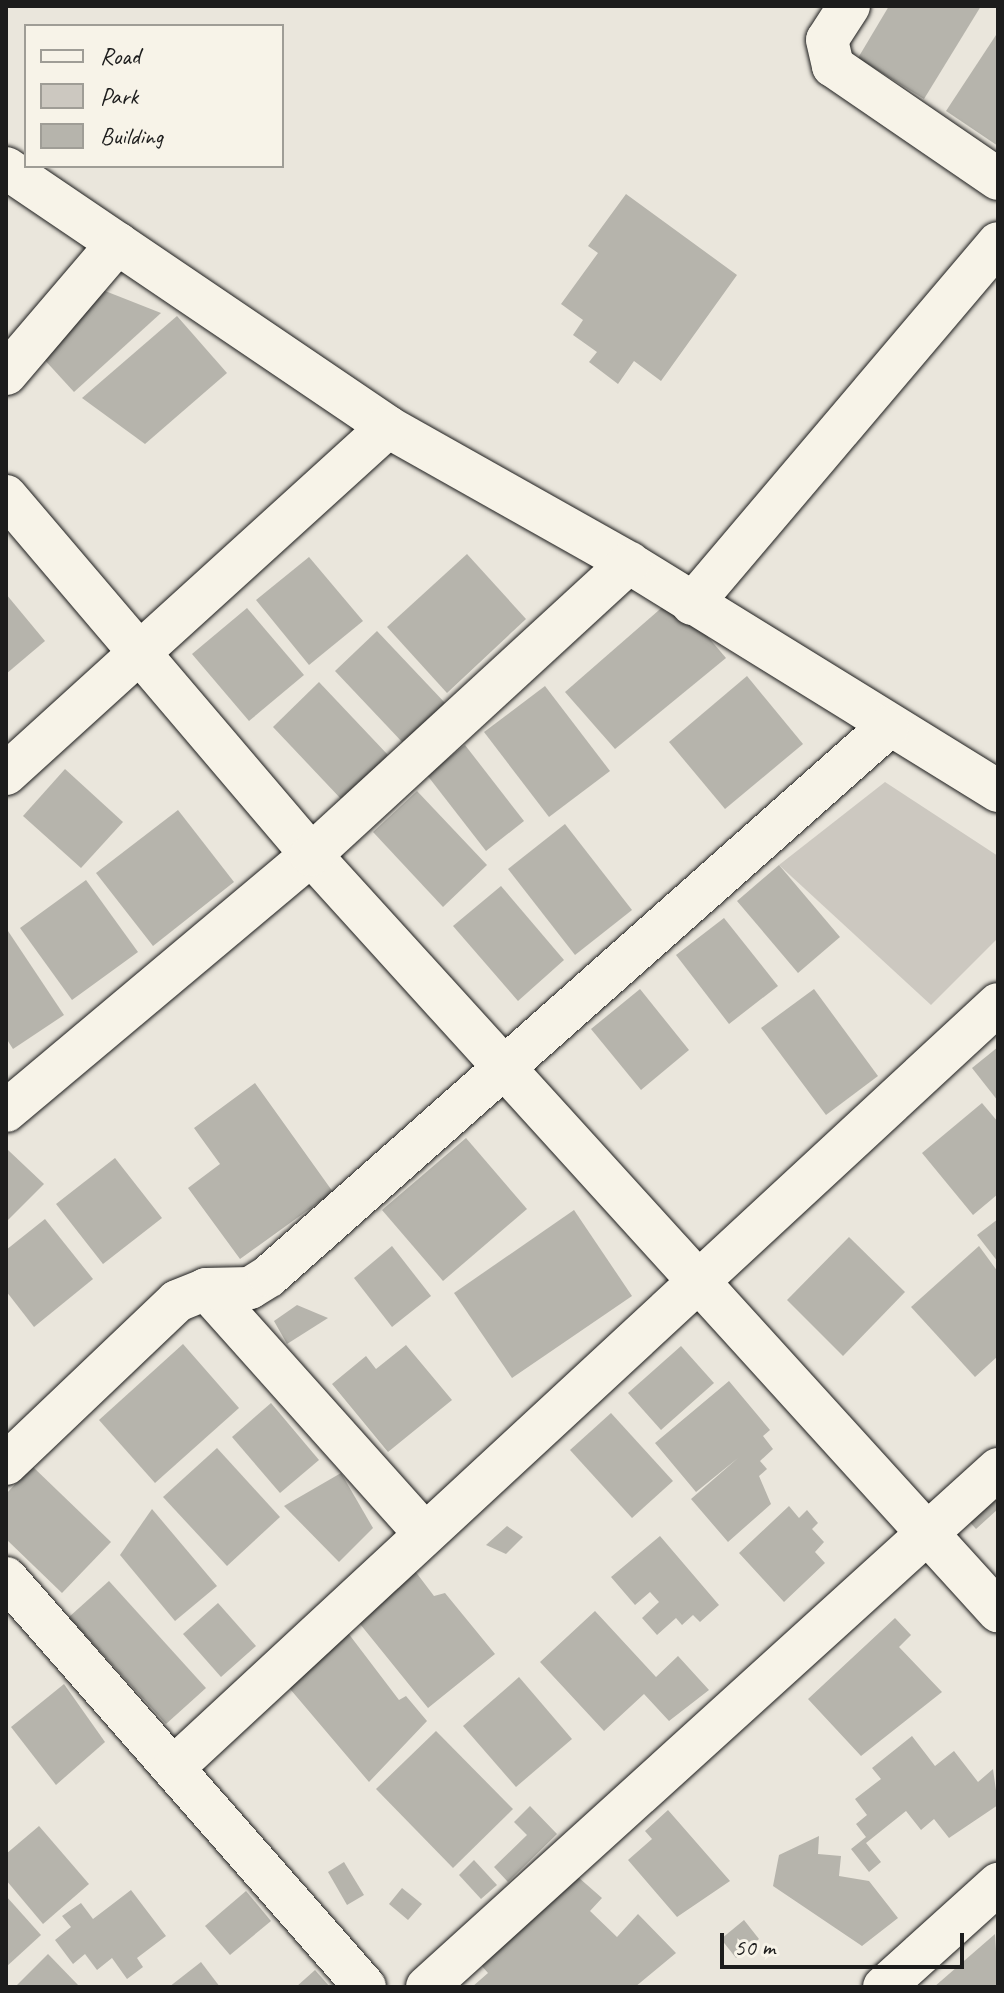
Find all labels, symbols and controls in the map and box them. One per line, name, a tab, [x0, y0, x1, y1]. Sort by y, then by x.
legend	[24, 24, 284, 168]
text: Road	[100, 41, 140, 71]
text: Park	[100, 81, 138, 111]
text: Building	[100, 121, 163, 151]
scale bar	[724, 1917, 968, 1967]
text: 50 m	[734, 1932, 775, 1962]

